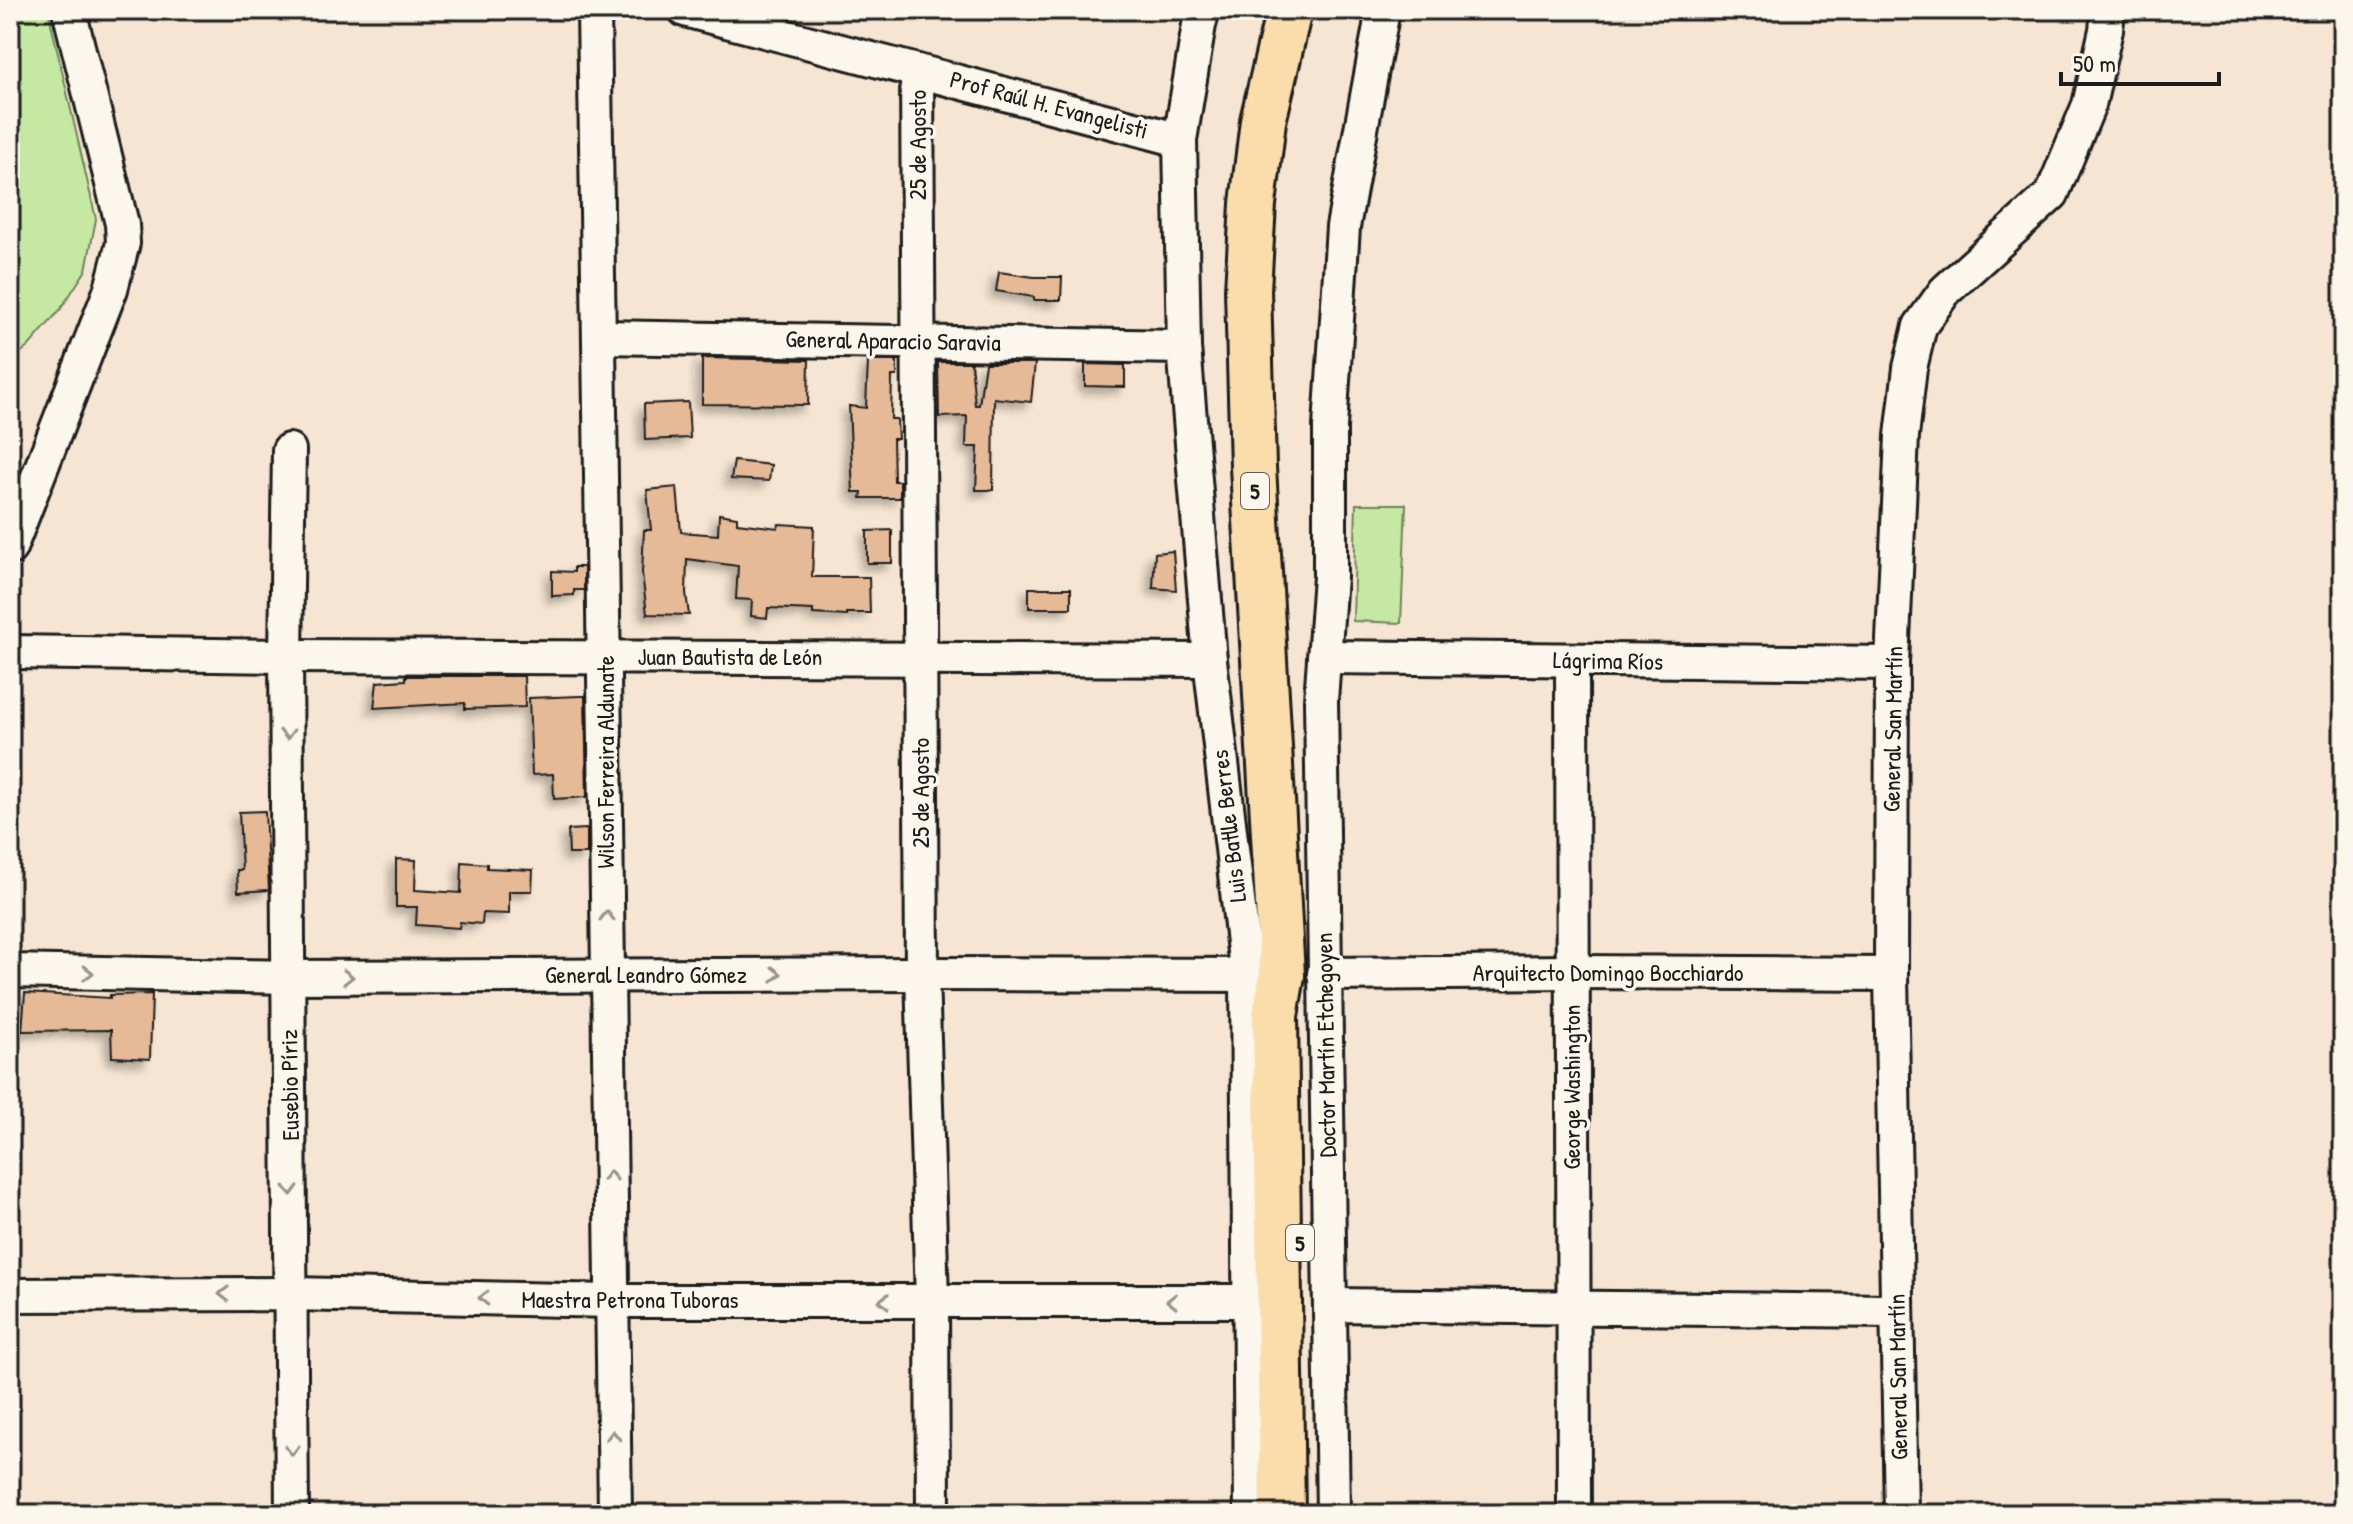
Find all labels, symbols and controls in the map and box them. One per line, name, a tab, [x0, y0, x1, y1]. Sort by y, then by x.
scale bar	[2061, 36, 2219, 86]
text: 50 m	[2073, 47, 2116, 79]
street label: Prof Raúl H. Evangelisti	[947, 62, 1152, 146]
street label: 25 de Agosto	[901, 89, 933, 200]
street label: General Aparacio Saravia	[785, 322, 1001, 358]
road number: 5	[1241, 473, 1269, 509]
street label: Juan Bautista de León	[638, 640, 822, 672]
street label: Lágrima Ríos	[1553, 643, 1663, 677]
street label: General San Martín	[1875, 646, 1909, 812]
street label: Wilson Ferreira Aldunate	[589, 655, 621, 869]
one-way arrow	[278, 728, 296, 741]
street label: 25 de Agosto	[904, 737, 936, 848]
street label: Luis Batlle Berres	[1203, 748, 1253, 904]
one-way arrow	[598, 909, 616, 922]
street label: Doctor Martín Etchegoyen	[1307, 932, 1343, 1158]
street label: Arquitecto Domingo Bocchiardo	[1473, 956, 1744, 988]
street label: General Leandro Gómez	[545, 958, 747, 990]
one-way arrow	[82, 964, 95, 982]
one-way arrow	[770, 966, 783, 983]
one-way arrow	[342, 968, 355, 986]
street label: George Washington	[1555, 1005, 1587, 1169]
street label: Eusebio Píriz	[272, 1029, 306, 1141]
one-way arrow	[601, 1169, 618, 1182]
one-way arrow	[282, 1184, 300, 1197]
road number: 5	[1286, 1225, 1314, 1261]
street label: Maestra Petrona Tuboras	[521, 1283, 739, 1315]
one-way arrow	[217, 1285, 230, 1303]
one-way arrow	[477, 1289, 490, 1307]
one-way arrow	[877, 1292, 890, 1310]
one-way arrow	[1165, 1292, 1178, 1310]
street label: General San Martín	[1880, 1294, 1914, 1460]
one-way arrow	[605, 1429, 622, 1442]
one-way arrow	[283, 1444, 301, 1457]

